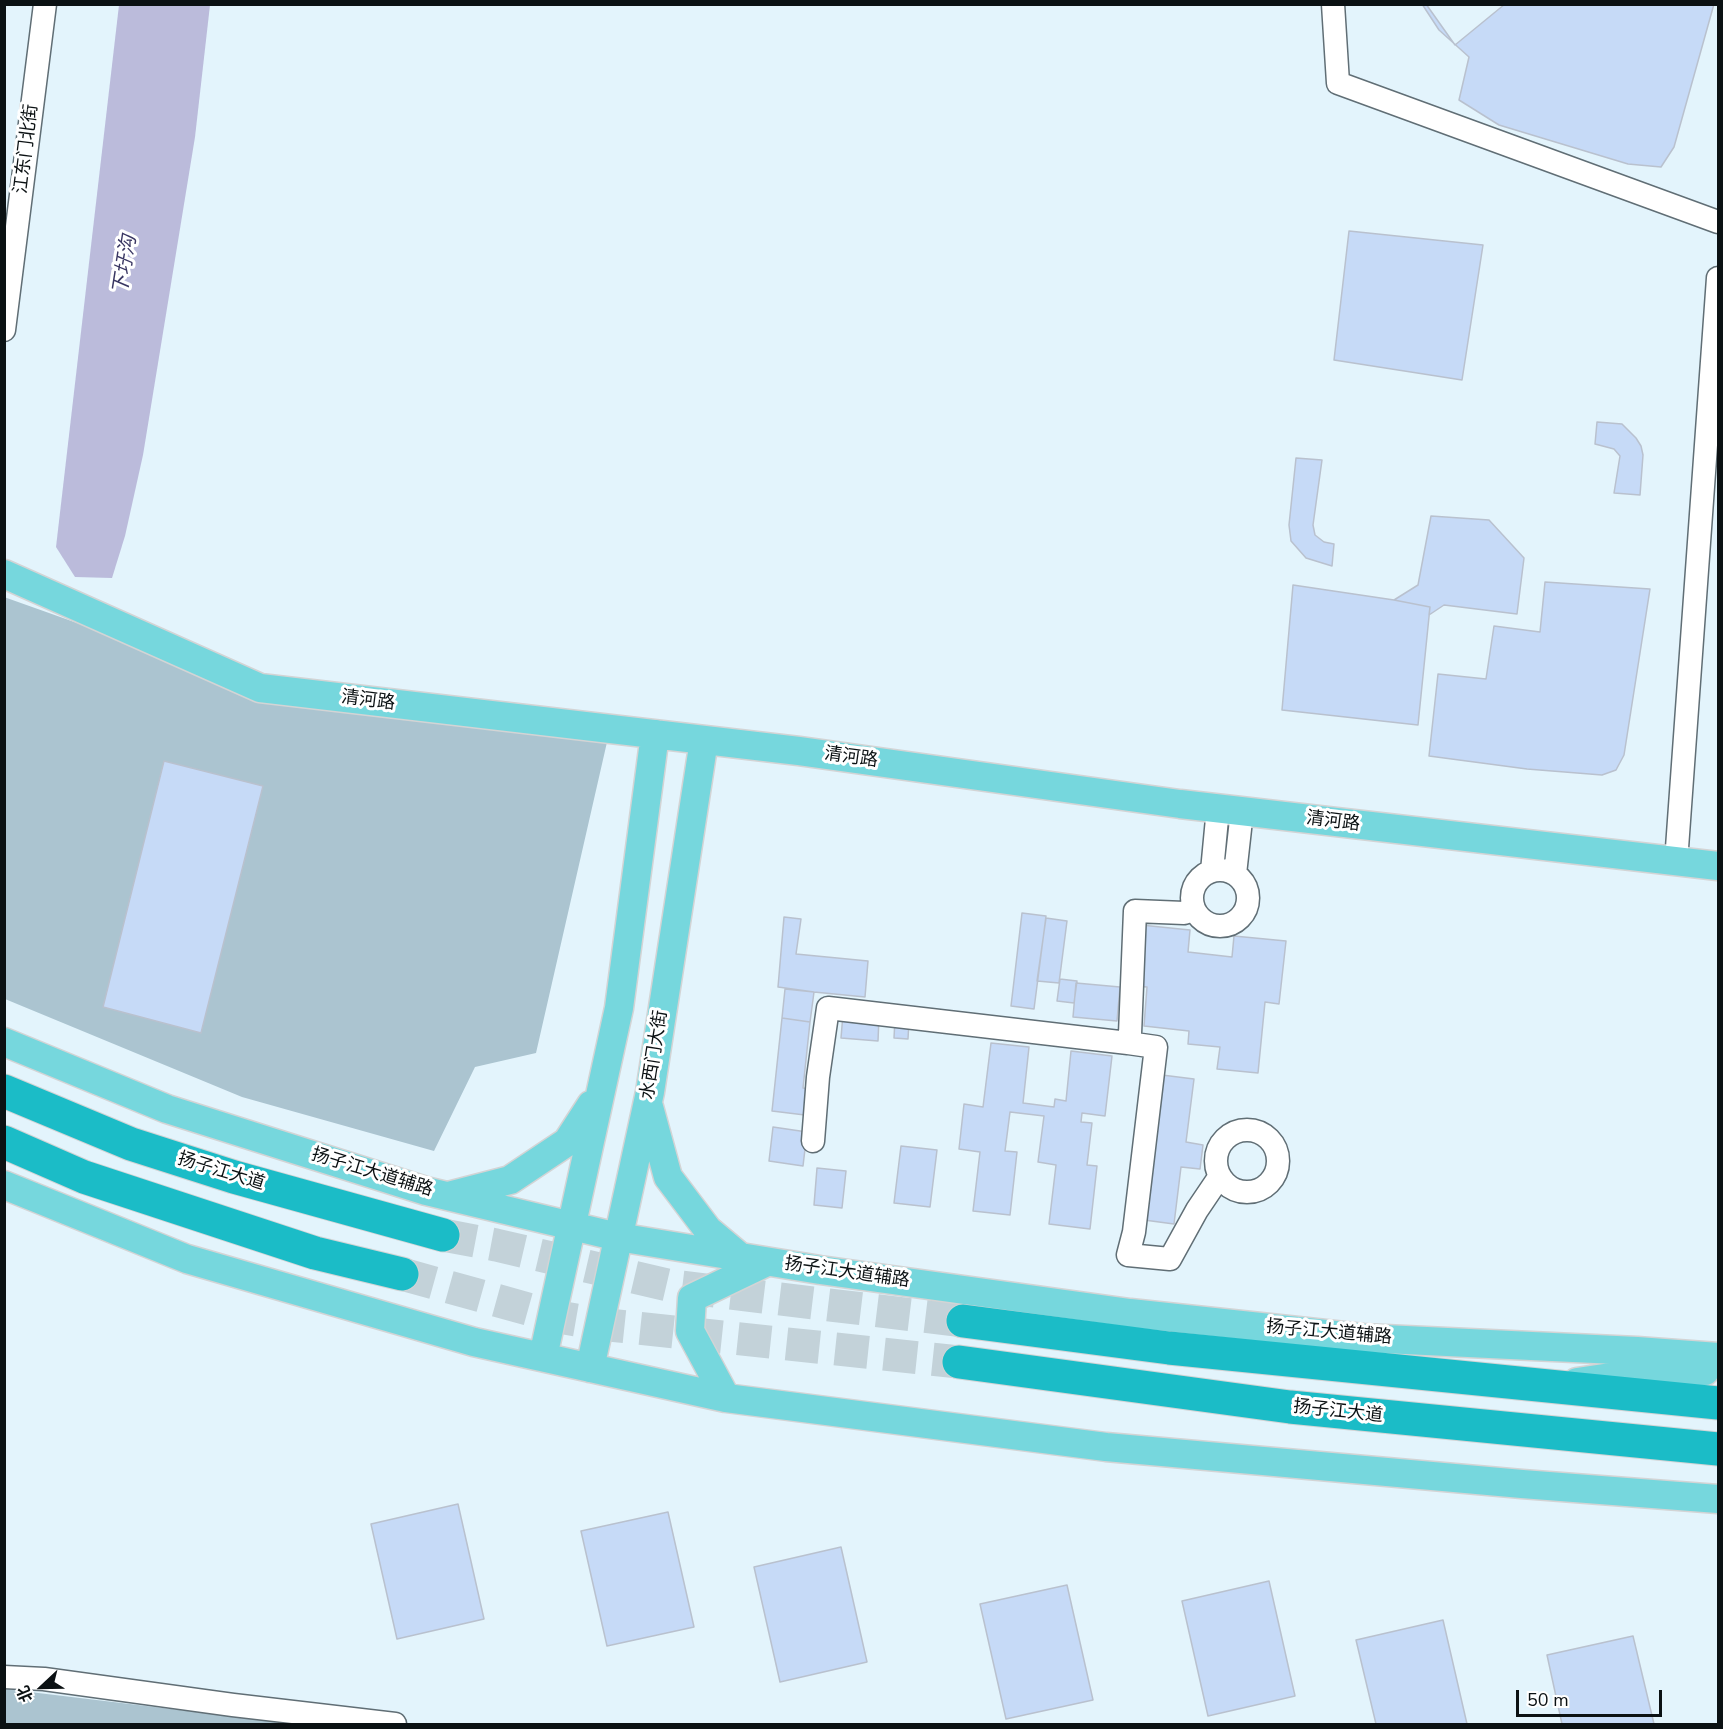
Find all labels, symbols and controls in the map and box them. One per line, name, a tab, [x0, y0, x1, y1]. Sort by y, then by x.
street label: 江东门北街	[11, 103, 43, 195]
water label: 下圩沟	[109, 233, 143, 297]
street label: 清河路	[340, 687, 396, 715]
street label: 清河路	[823, 744, 879, 772]
street label: 清河路	[1305, 808, 1361, 836]
street label: 水西门大街	[637, 1009, 673, 1101]
street label: 扬子江大道辅路	[309, 1144, 435, 1202]
street label: 扬子江大道	[175, 1149, 267, 1195]
street label: 扬子江大道辅路	[783, 1254, 911, 1292]
street label: 扬子江大道辅路	[1265, 1317, 1393, 1349]
street label: 扬子江大道	[1292, 1397, 1384, 1427]
north arrow	[12, 1657, 72, 1717]
scale bar	[1519, 1678, 1664, 1716]
text: 北	[12, 1682, 39, 1705]
text: 50 m	[1527, 1688, 1569, 1712]

